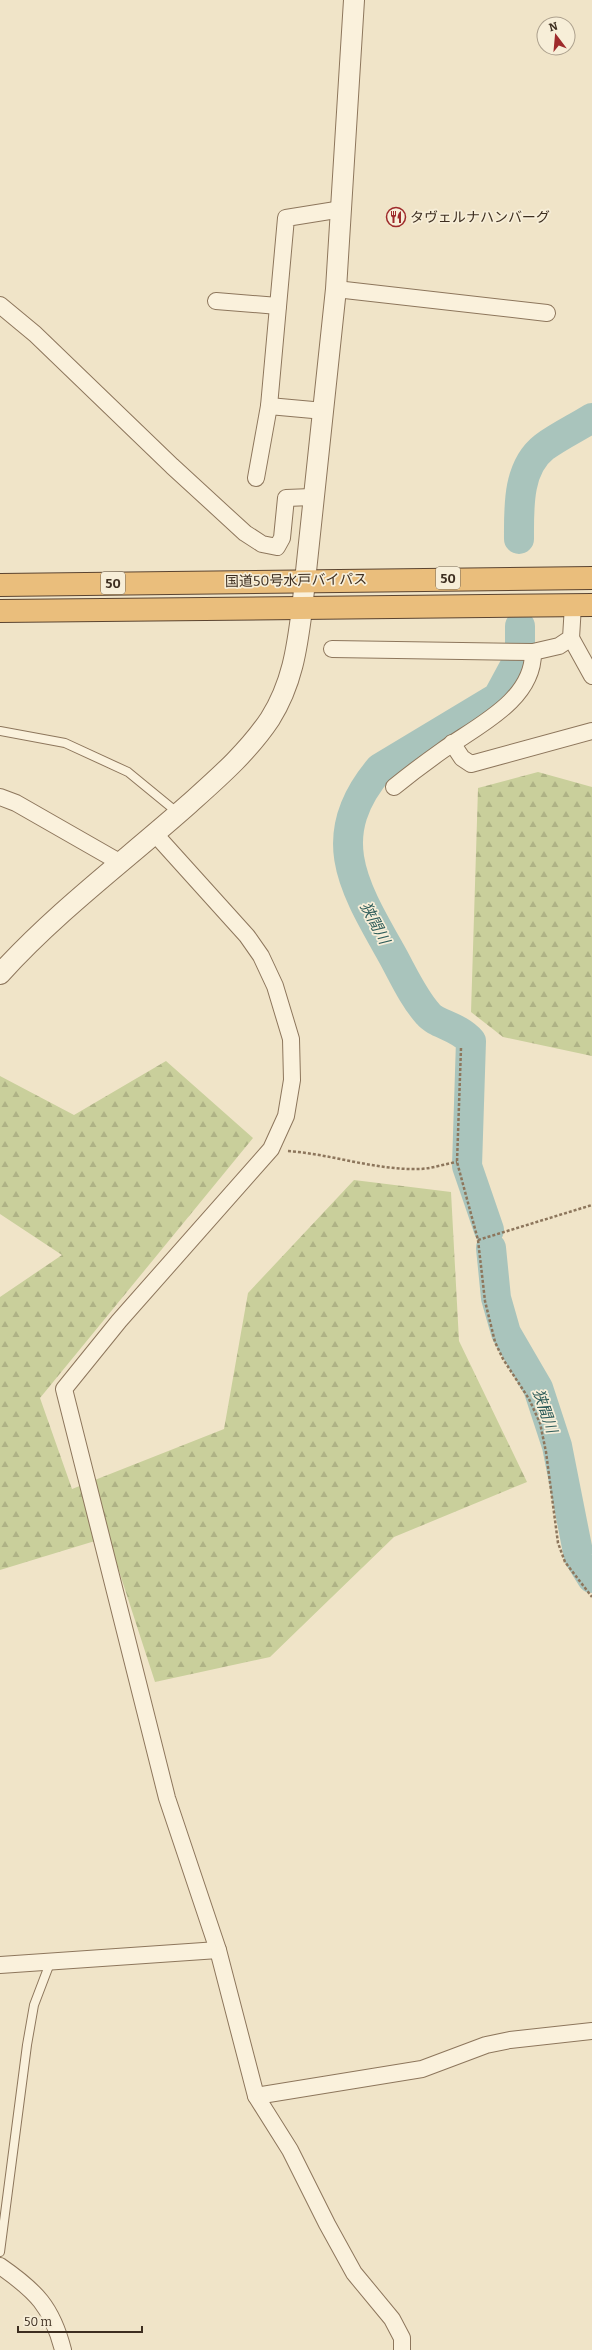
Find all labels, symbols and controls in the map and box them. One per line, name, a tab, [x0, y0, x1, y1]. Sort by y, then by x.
north arrow	[536, 16, 576, 56]
text: N	[548, 19, 560, 34]
restaurant icon: タヴェルナハンバーグ	[385, 206, 407, 228]
place label: タヴェルナハンバーグ	[410, 209, 550, 226]
road number: 50	[436, 567, 460, 589]
street label: 国道50号水戸バイパス	[225, 571, 367, 590]
road number: 50	[101, 572, 125, 594]
water label: 狭間川	[356, 899, 394, 949]
water label: 狭間川	[529, 1387, 561, 1437]
scale bar	[18, 2308, 142, 2334]
text: 50 m	[24, 2315, 53, 2329]

